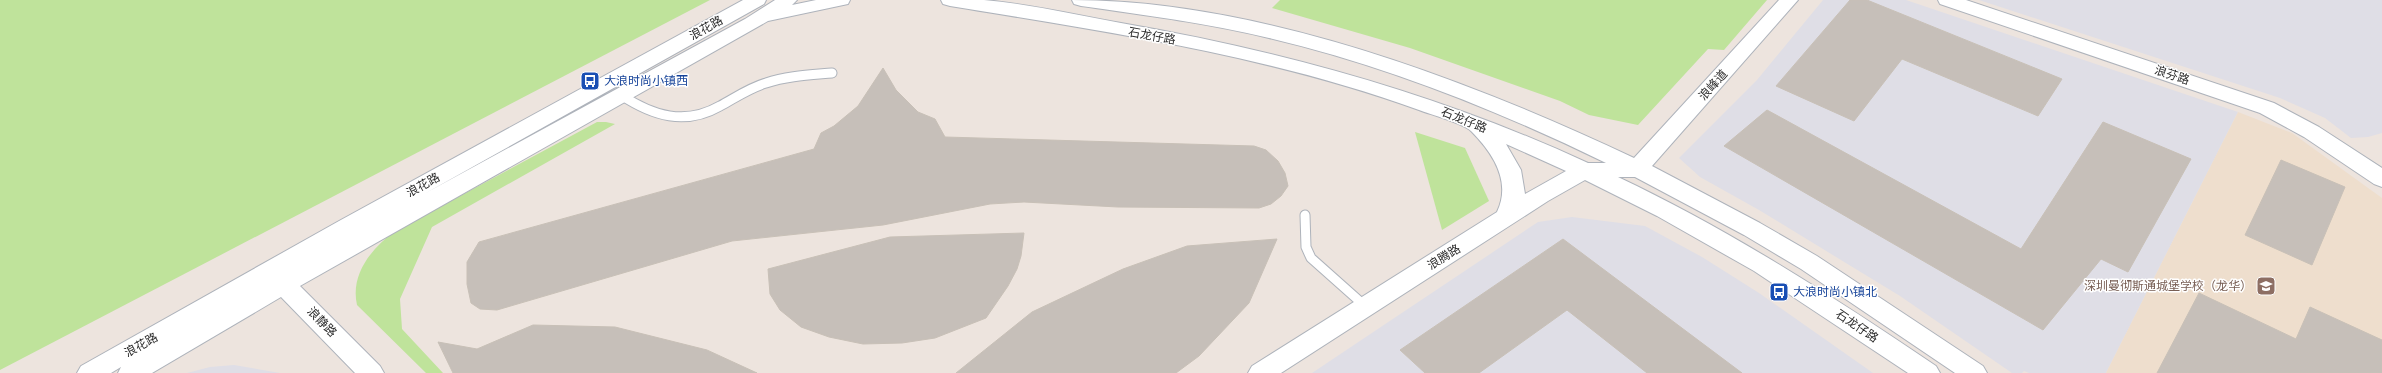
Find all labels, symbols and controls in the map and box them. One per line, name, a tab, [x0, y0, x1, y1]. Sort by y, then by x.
street label: 浪花路	[687, 13, 725, 43]
street label: 石龙仔路	[1127, 25, 1177, 47]
street label: 浪芬路	[2153, 63, 2191, 87]
street label: 浪峰道	[1696, 67, 1730, 103]
bus stop icon: 大浪时尚小镇西	[579, 70, 601, 92]
place label: 大浪时尚小镇西	[604, 74, 688, 88]
street label: 石龙仔路	[1439, 105, 1489, 135]
street label: 浪花路	[404, 170, 442, 200]
street label: 浪腾路	[1425, 242, 1463, 272]
school or university icon: 深圳曼彻斯通城堡学校（龙华）	[2255, 275, 2277, 297]
place label: 深圳曼彻斯通城堡学校（龙华）	[2084, 279, 2252, 293]
bus stop icon: 大浪时尚小镇北	[1768, 281, 1790, 303]
place label: 大浪时尚小镇北	[1793, 285, 1877, 299]
street label: 浪静路	[304, 304, 340, 340]
street label: 石龙仔路	[1833, 307, 1881, 345]
street label: 浪花路	[122, 330, 160, 360]

